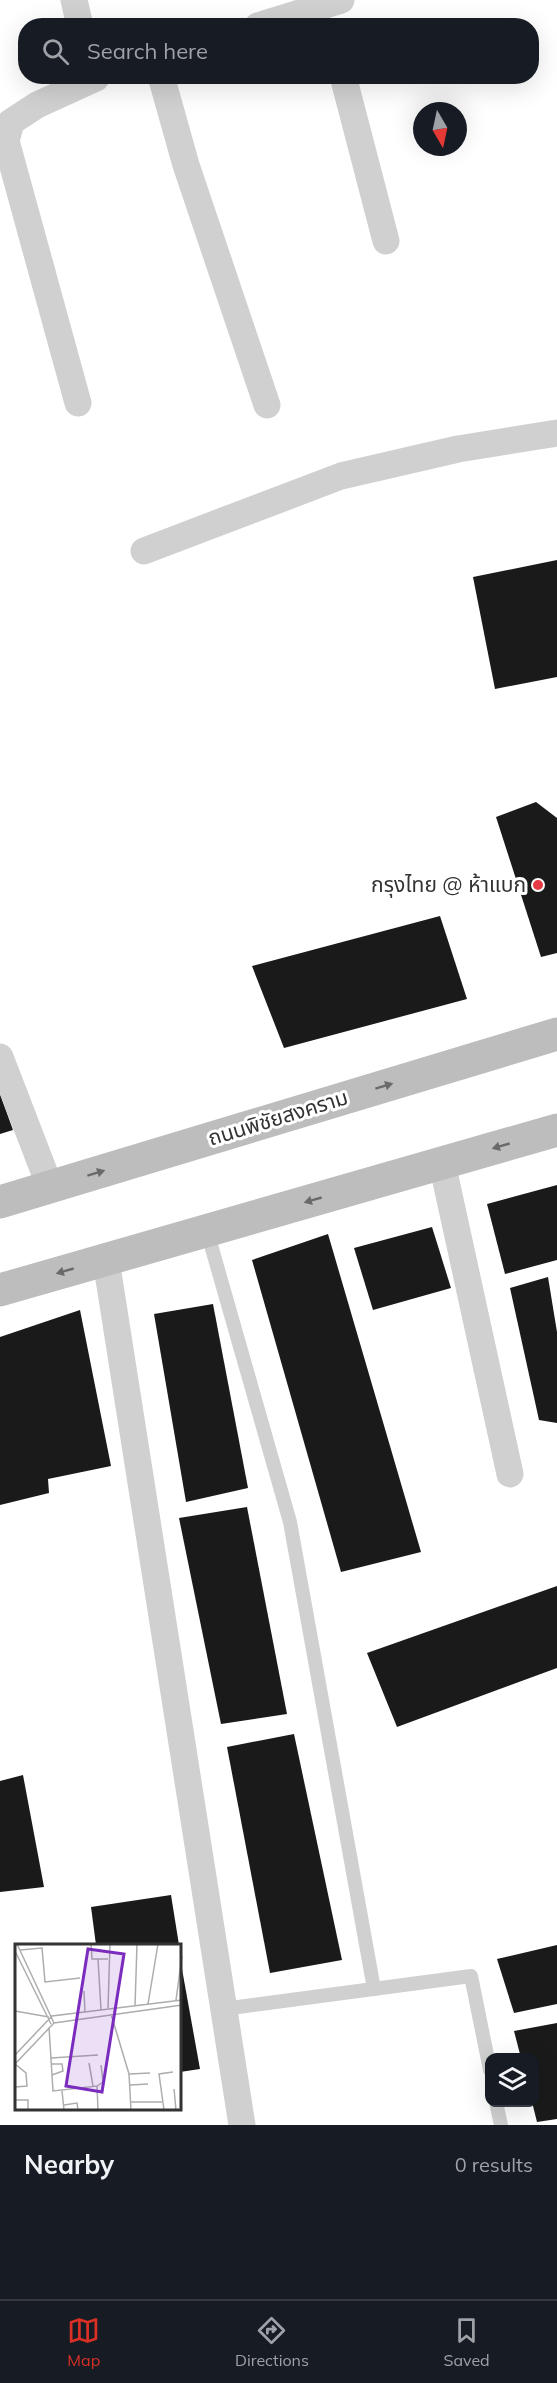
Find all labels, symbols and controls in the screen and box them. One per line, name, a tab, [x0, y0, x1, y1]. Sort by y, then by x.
search box	[18, 18, 539, 84]
icon: search	[39, 35, 72, 68]
text: Search here	[87, 37, 208, 65]
north arrow	[413, 102, 467, 156]
place label: กรุงไทย @ ห้าแบก	[371, 871, 526, 898]
marker: กรุงไทย @ ห้าแบก	[531, 878, 545, 892]
one-way arrow	[375, 1081, 393, 1090]
street label: ถนนพิชัยสงคราม	[205, 1083, 351, 1151]
one-way arrow	[492, 1142, 510, 1151]
one-way arrow	[87, 1168, 105, 1177]
one-way arrow	[304, 1196, 322, 1205]
one-way arrow	[56, 1267, 74, 1276]
inset map	[15, 1944, 182, 2110]
map controls	[485, 2053, 539, 2107]
button: layers	[485, 2053, 539, 2107]
text: Nearby	[24, 2148, 114, 2181]
text: 0 results	[455, 2152, 533, 2177]
tab: Map	[67, 2314, 100, 2370]
tab: Directions	[235, 2314, 309, 2370]
tab: Saved	[444, 2314, 490, 2370]

